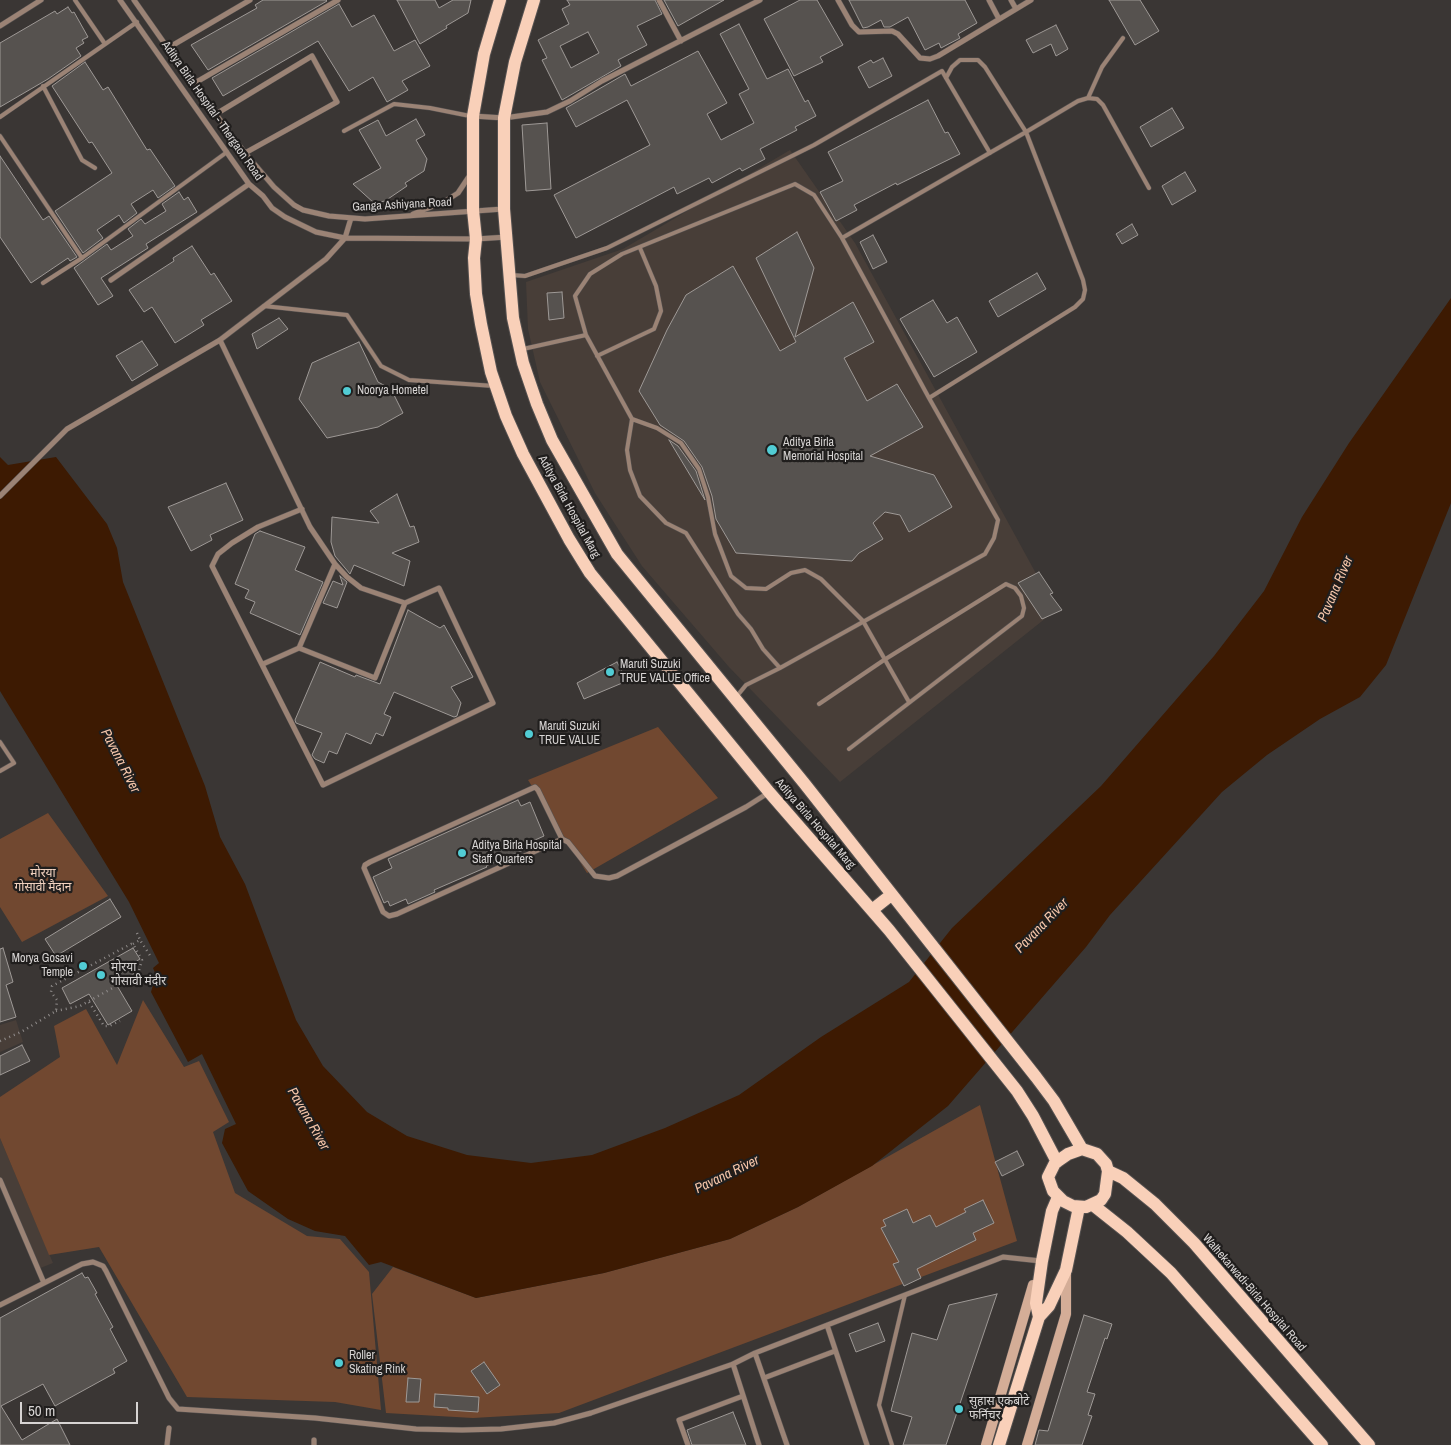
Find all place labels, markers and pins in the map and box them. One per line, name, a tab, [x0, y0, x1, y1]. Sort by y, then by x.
place label: Noorya Hometel	[357, 384, 428, 398]
marker: Noorya Hometel	[341, 385, 353, 397]
place label: Aditya Birla Memorial Hospital	[783, 436, 863, 464]
marker: Aditya Birla Memorial Hospital	[765, 443, 779, 457]
place label: Maruti Suzuki TRUE VALUE Office	[620, 658, 710, 686]
marker: Maruti Suzuki TRUE VALUE Office	[604, 666, 616, 678]
place label: Maruti Suzuki TRUE VALUE	[539, 720, 600, 748]
marker: Maruti Suzuki TRUE VALUE	[523, 728, 535, 740]
place label: Aditya Birla Hospital Staff Quarters	[472, 839, 562, 867]
marker: Aditya Birla Hospital Staff Quarters	[456, 847, 468, 859]
place label: Morya Gosavi Temple	[12, 952, 73, 980]
marker: Morya Gosavi Temple	[77, 960, 89, 972]
place label: मोरया गोसावी मंदीर	[111, 961, 166, 989]
marker: मोरया गोसावी मंदीर	[95, 969, 107, 981]
place label: Roller Skating Rink	[349, 1349, 405, 1377]
marker: Roller Skating Rink	[333, 1357, 345, 1369]
place label: सुहास एकबोटे फर्निचर	[969, 1395, 1029, 1423]
marker: सुहास एकबोटे फर्निचर	[953, 1403, 965, 1415]

